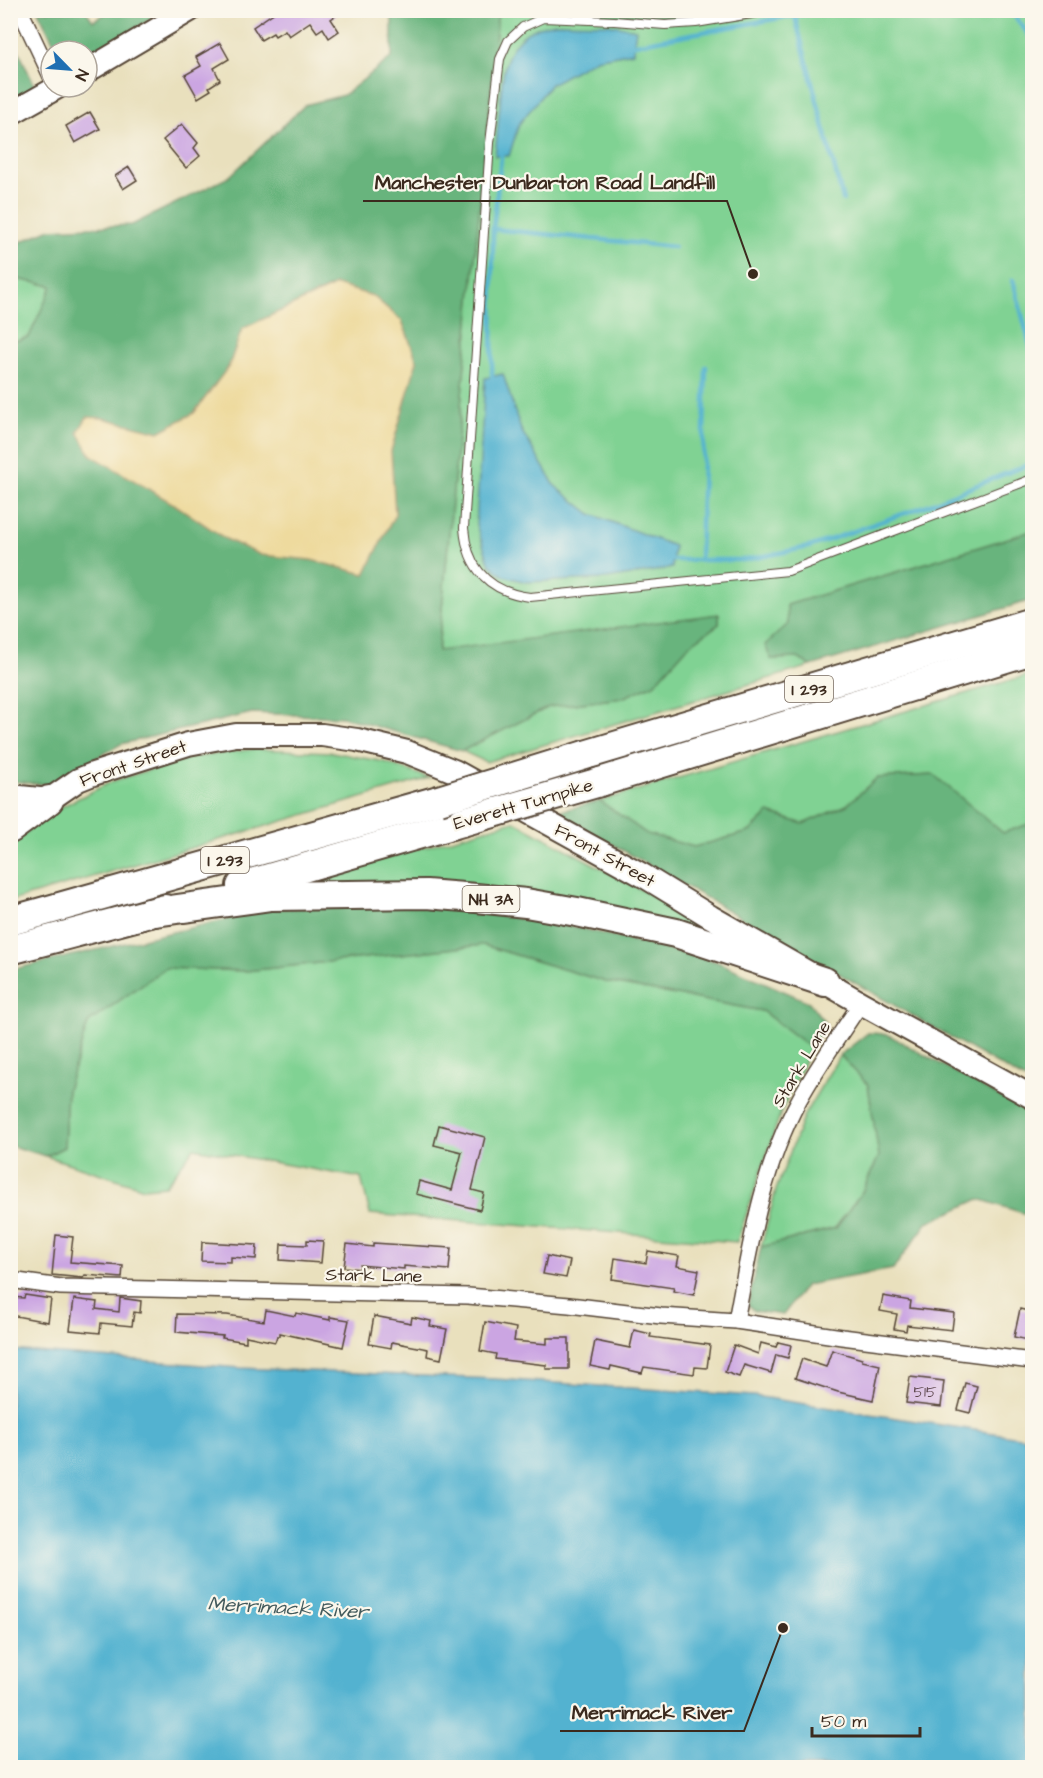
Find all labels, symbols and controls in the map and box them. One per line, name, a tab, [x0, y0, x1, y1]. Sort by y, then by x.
north arrow	[39, 39, 99, 99]
text: N	[70, 66, 94, 84]
callout: Manchester Dunbarton Road Landfill	[363, 163, 727, 201]
text: Manchester Dunbarton Road Landfill	[375, 169, 715, 197]
road number: I 293	[785, 676, 833, 702]
street label: Front Street	[76, 733, 191, 793]
street label: Everett Turnpike	[450, 773, 596, 836]
street label: Front Street	[550, 817, 660, 894]
road number: I 293	[201, 847, 249, 873]
road number: NH 3A	[462, 886, 520, 912]
street label: Stark Lane	[766, 1016, 837, 1112]
street label: Stark Lane	[325, 1262, 423, 1289]
house number: 515	[913, 1382, 937, 1403]
water label: Merrimack River	[207, 1590, 371, 1626]
callout: Merrimack River	[560, 1693, 744, 1731]
text: Merrimack River	[572, 1699, 733, 1727]
scale bar	[812, 1700, 920, 1738]
text: 50 m	[821, 1709, 866, 1734]

